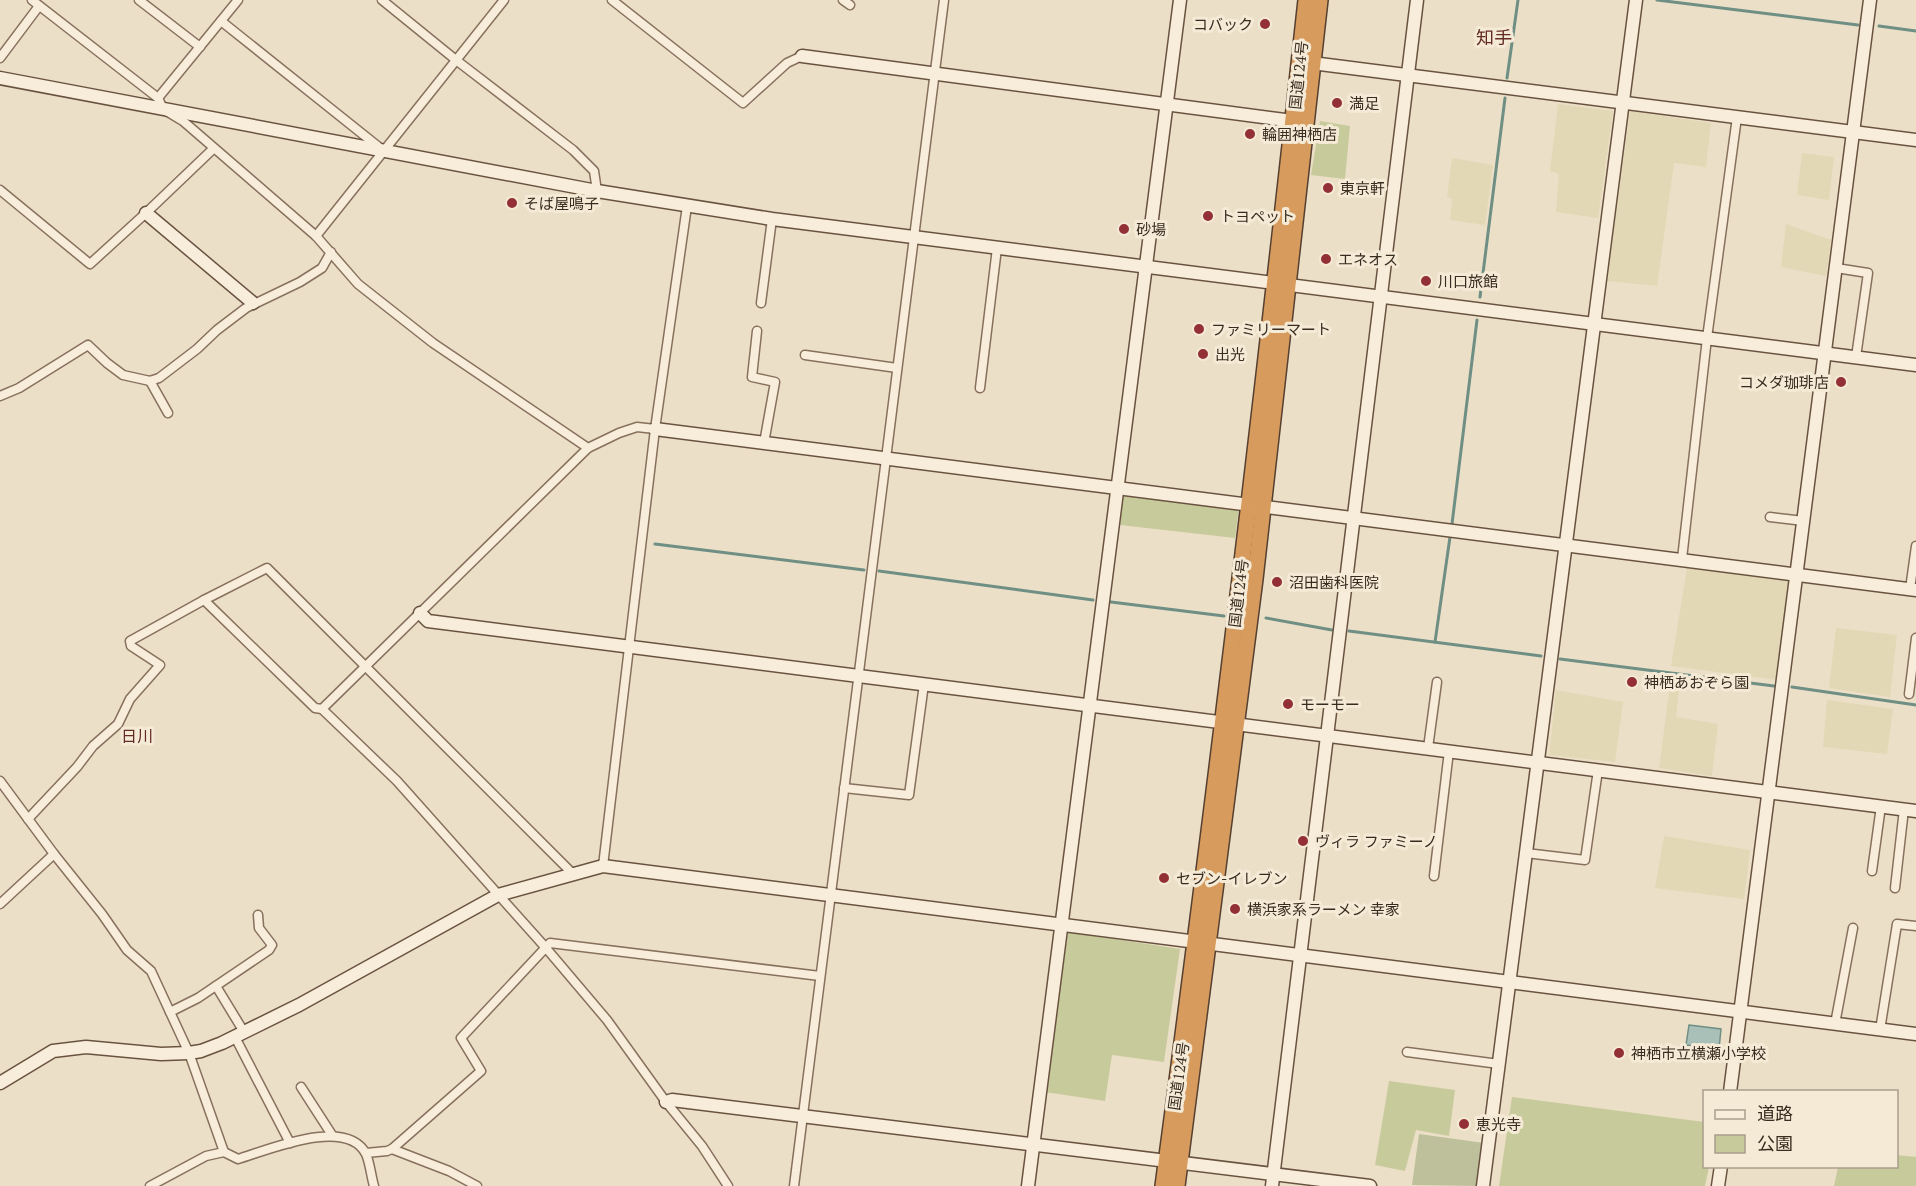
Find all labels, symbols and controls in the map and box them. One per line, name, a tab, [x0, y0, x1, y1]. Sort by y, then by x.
place label: コバック	[1193, 14, 1253, 34]
marker: コバック	[1258, 17, 1272, 31]
district label: 知手	[1476, 25, 1512, 49]
street label: 国道124号	[1284, 40, 1312, 110]
place label: 満足	[1349, 93, 1379, 113]
marker: 満足	[1330, 96, 1344, 110]
place label: 輪囲神栖店	[1262, 124, 1337, 144]
marker: 輪囲神栖店	[1243, 127, 1257, 141]
place label: 東京軒	[1340, 178, 1385, 198]
marker: 東京軒	[1321, 181, 1335, 195]
place label: そば屋鳴子	[524, 193, 599, 213]
marker: そば屋鳴子	[505, 196, 519, 210]
place label: トヨペット	[1220, 206, 1295, 226]
marker: トヨペット	[1201, 209, 1215, 223]
place label: 砂場	[1136, 219, 1166, 239]
marker: 砂場	[1117, 222, 1131, 236]
place label: エネオス	[1338, 249, 1398, 269]
marker: エネオス	[1319, 252, 1333, 266]
place label: 川口旅館	[1438, 271, 1498, 291]
marker: 川口旅館	[1419, 274, 1433, 288]
place label: ファミリーマート	[1211, 319, 1331, 339]
marker: ファミリーマート	[1192, 322, 1206, 336]
place label: 出光	[1215, 344, 1245, 364]
marker: 出光	[1196, 347, 1210, 361]
place label: コメダ珈琲店	[1739, 372, 1829, 392]
marker: コメダ珈琲店	[1834, 375, 1848, 389]
street label: 国道124号	[1224, 558, 1252, 628]
place label: 沼田歯科医院	[1289, 572, 1379, 592]
marker: 沼田歯科医院	[1270, 575, 1284, 589]
place label: 神栖あおぞら園	[1644, 672, 1749, 692]
marker: 神栖あおぞら園	[1625, 675, 1639, 689]
place label: モーモー	[1300, 694, 1360, 714]
marker: モーモー	[1281, 697, 1295, 711]
district label: 日川	[121, 725, 153, 747]
place label: ヴィラ ファミーノ	[1315, 831, 1438, 851]
marker: ヴィラ ファミーノ	[1296, 834, 1310, 848]
place label: セブン-イレブン	[1176, 868, 1287, 888]
marker: セブン-イレブン	[1157, 871, 1171, 885]
place label: 横浜家系ラーメン 幸家	[1247, 899, 1400, 919]
marker: 横浜家系ラーメン 幸家	[1228, 902, 1242, 916]
street label: 国道124号	[1163, 1040, 1193, 1112]
place label: 神栖市立横瀬小学校	[1631, 1043, 1766, 1063]
marker: 神栖市立横瀬小学校	[1612, 1046, 1626, 1060]
legend	[1703, 1090, 1898, 1168]
text: 道路	[1757, 1101, 1793, 1125]
place label: 恵光寺	[1476, 1114, 1521, 1134]
marker: 恵光寺	[1457, 1117, 1471, 1131]
text: 公園	[1757, 1131, 1793, 1155]

